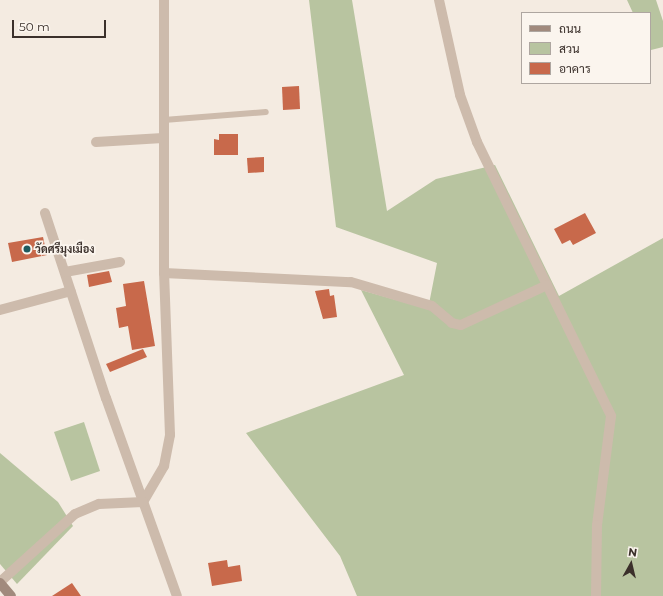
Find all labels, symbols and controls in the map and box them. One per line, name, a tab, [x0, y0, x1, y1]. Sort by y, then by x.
scale bar	[14, 12, 108, 38]
legend	[521, 12, 651, 84]
text: 50 m	[19, 19, 50, 34]
text: ถนน	[559, 21, 581, 36]
text: สวน	[559, 41, 580, 56]
text: อาคาร	[559, 61, 591, 76]
place label: วัดศรีมุงเมือง	[35, 242, 95, 256]
marker: วัดศรีมุงเมือง	[22, 244, 32, 254]
north arrow	[611, 544, 651, 584]
text: N	[627, 545, 638, 560]

